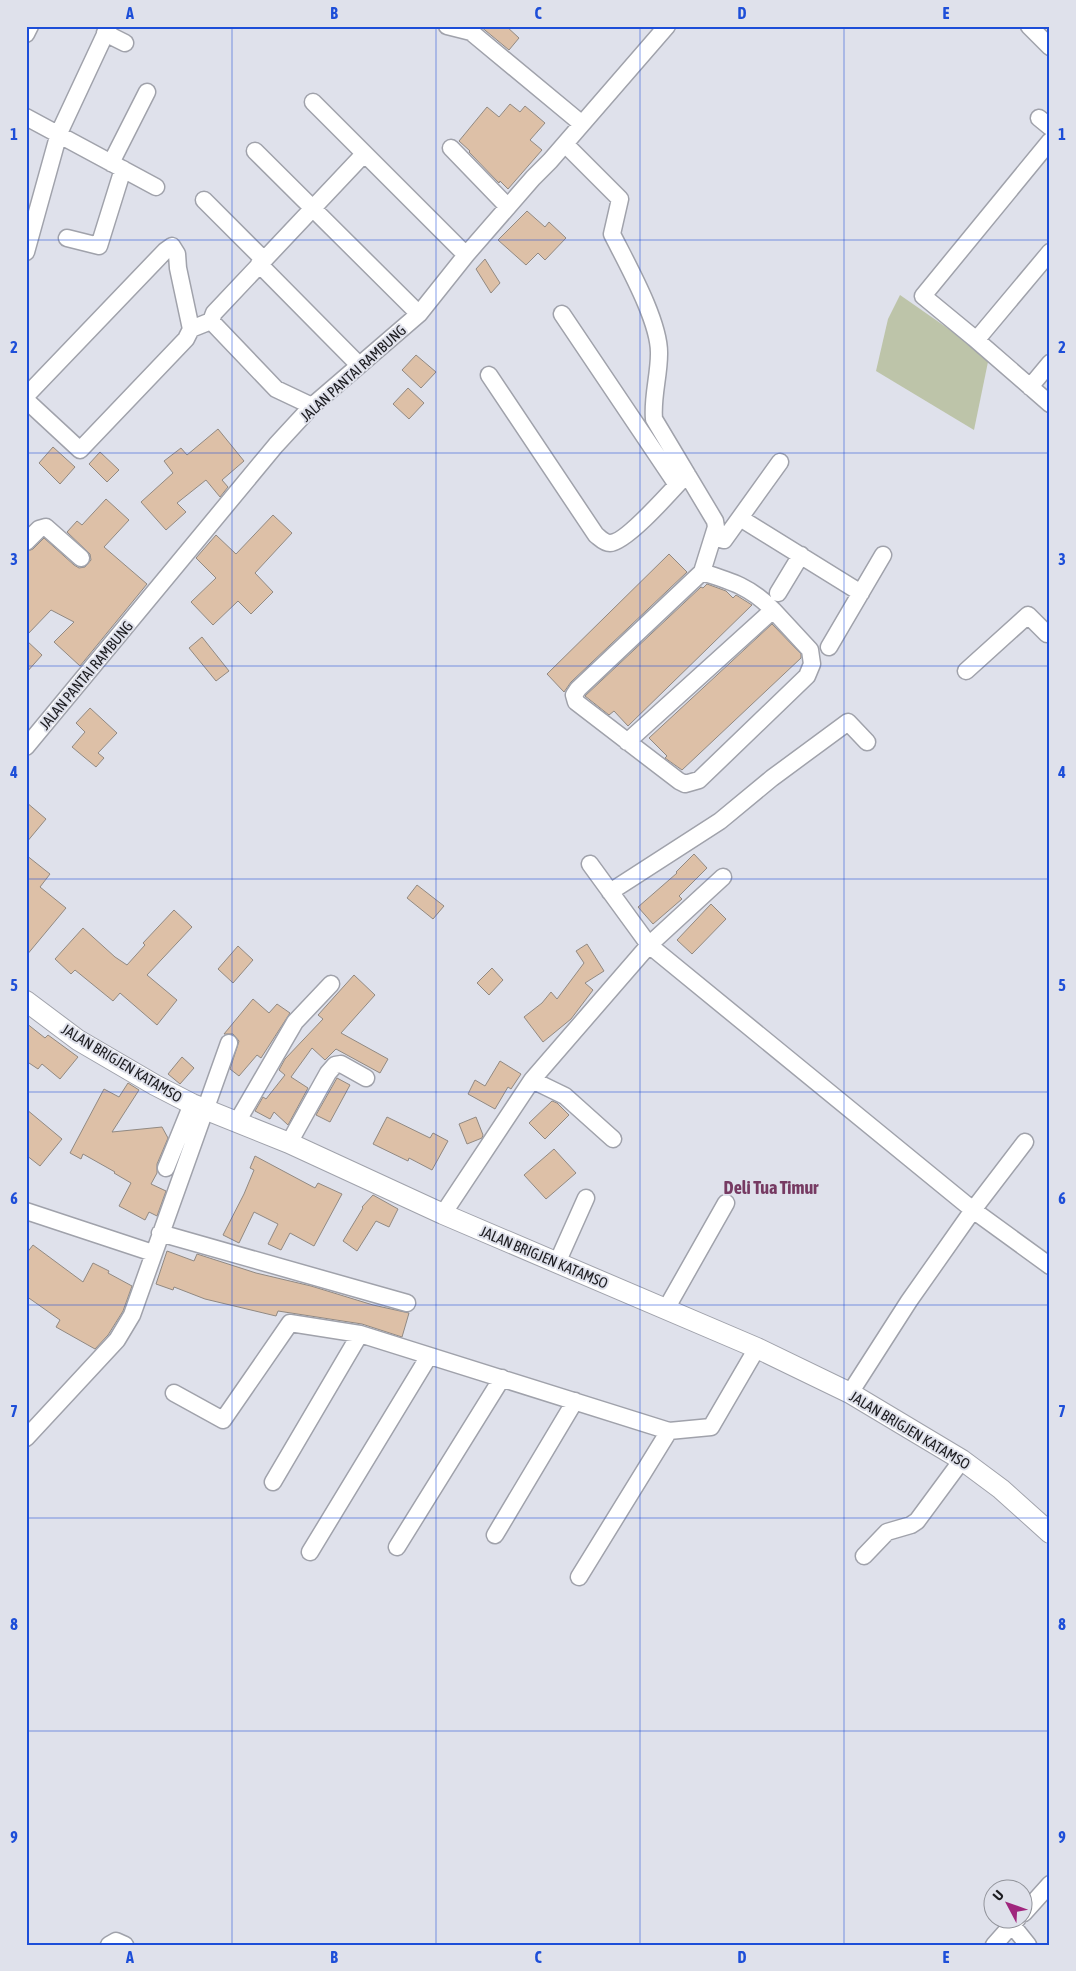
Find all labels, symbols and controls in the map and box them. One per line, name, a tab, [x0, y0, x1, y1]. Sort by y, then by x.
text: A	[125, 4, 134, 22]
text: B	[330, 4, 338, 22]
text: C	[534, 4, 542, 22]
text: D	[738, 4, 747, 22]
text: E	[943, 4, 950, 22]
text: 1	[10, 125, 18, 143]
text: 1	[1058, 125, 1066, 143]
street label: JALAN PANTAI RAMBUNG	[297, 321, 409, 425]
text: 2	[10, 338, 18, 356]
text: 2	[1058, 338, 1066, 356]
text: 3	[10, 550, 18, 568]
text: 3	[1058, 550, 1066, 568]
street label: JALAN PANTAI RAMBUNG	[36, 617, 136, 733]
text: 4	[9, 763, 18, 781]
text: 4	[1057, 763, 1066, 781]
text: 5	[10, 976, 18, 994]
text: 5	[1058, 976, 1066, 994]
street label: JALAN BRIGJEN KATAMSO	[59, 1020, 185, 1106]
district label: Deli Tua Timur	[724, 1177, 819, 1198]
text: 6	[10, 1189, 18, 1207]
text: 6	[1058, 1189, 1066, 1207]
street label: JALAN BRIGJEN KATAMSO	[478, 1222, 611, 1292]
street label: JALAN BRIGJEN KATAMSO	[847, 1387, 973, 1473]
text: 7	[10, 1402, 18, 1420]
text: 7	[1058, 1402, 1066, 1420]
text: 8	[10, 1615, 18, 1633]
text: 8	[1058, 1615, 1066, 1633]
text: 9	[10, 1828, 18, 1846]
text: 9	[1058, 1828, 1066, 1846]
north arrow	[984, 1878, 1034, 1928]
text: U	[989, 1887, 1007, 1904]
text: A	[125, 1948, 134, 1966]
text: B	[330, 1948, 338, 1966]
text: C	[534, 1948, 542, 1966]
text: D	[738, 1948, 747, 1966]
text: E	[943, 1948, 950, 1966]

